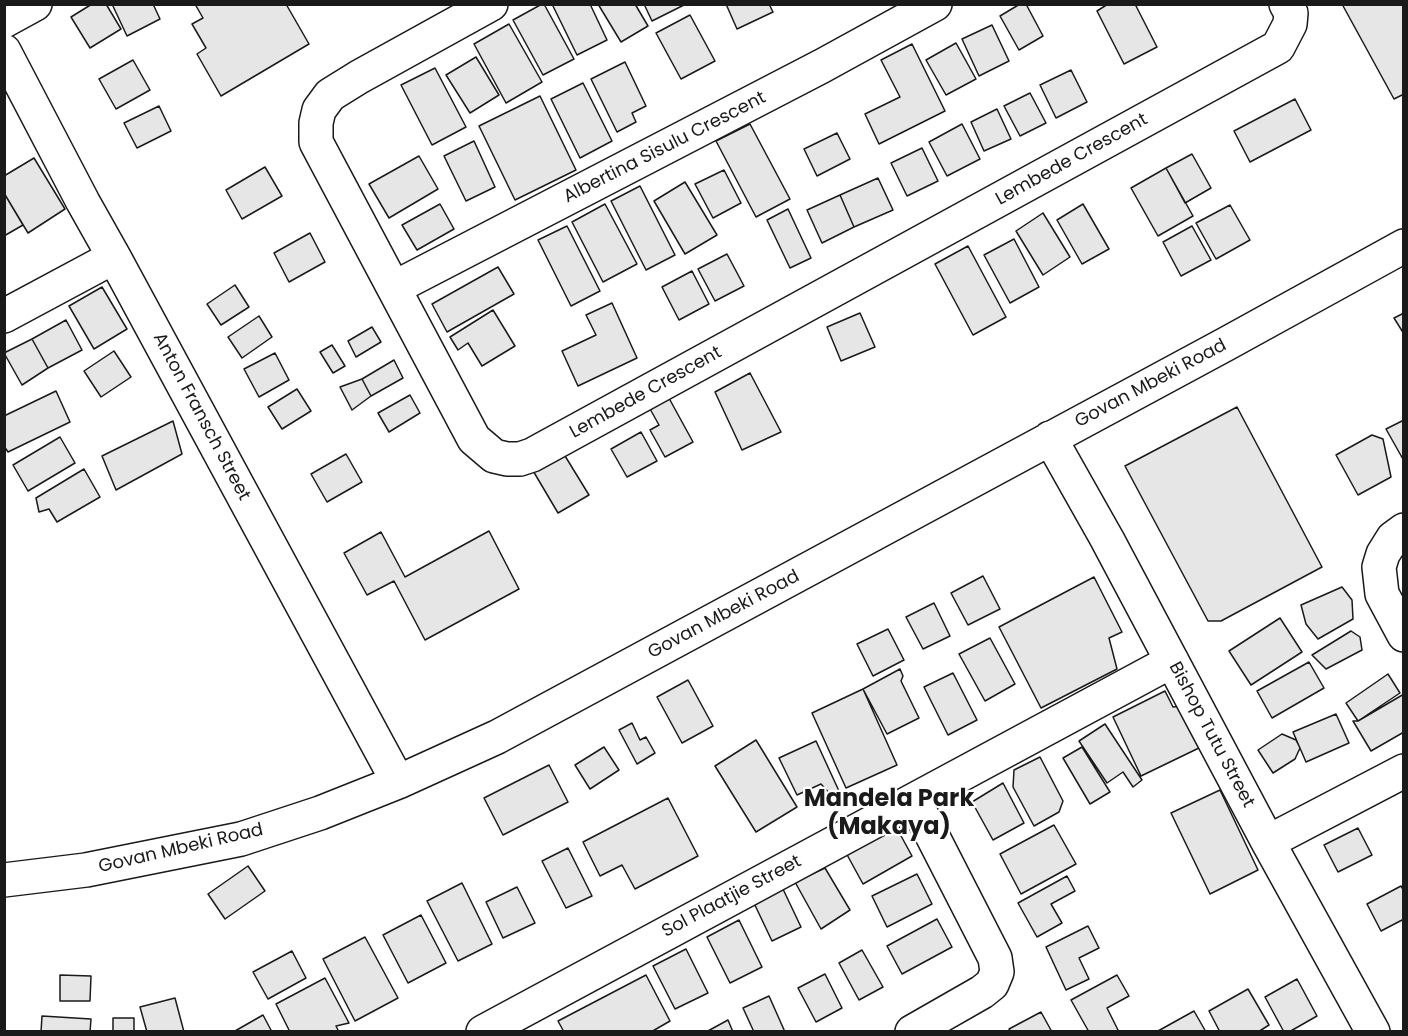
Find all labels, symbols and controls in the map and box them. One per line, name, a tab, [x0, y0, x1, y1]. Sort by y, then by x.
street label: Albertina Sisulu Crescent	[560, 88, 770, 208]
street label: Lembede Crescent	[992, 109, 1152, 211]
street label: Anton Fransch Street	[148, 329, 254, 505]
street label: Govan Mbeki Road	[1072, 335, 1230, 433]
street label: Lembede Crescent	[566, 342, 726, 444]
street label: Govan Mbeki Road	[645, 566, 803, 664]
street label: Bishop Tutu Street	[1164, 659, 1258, 811]
district label: Mandela Park (Makaya)	[804, 786, 974, 842]
street label: Govan Mbeki Road	[97, 820, 265, 878]
street label: Sol Plaatjie Street	[659, 851, 805, 943]

